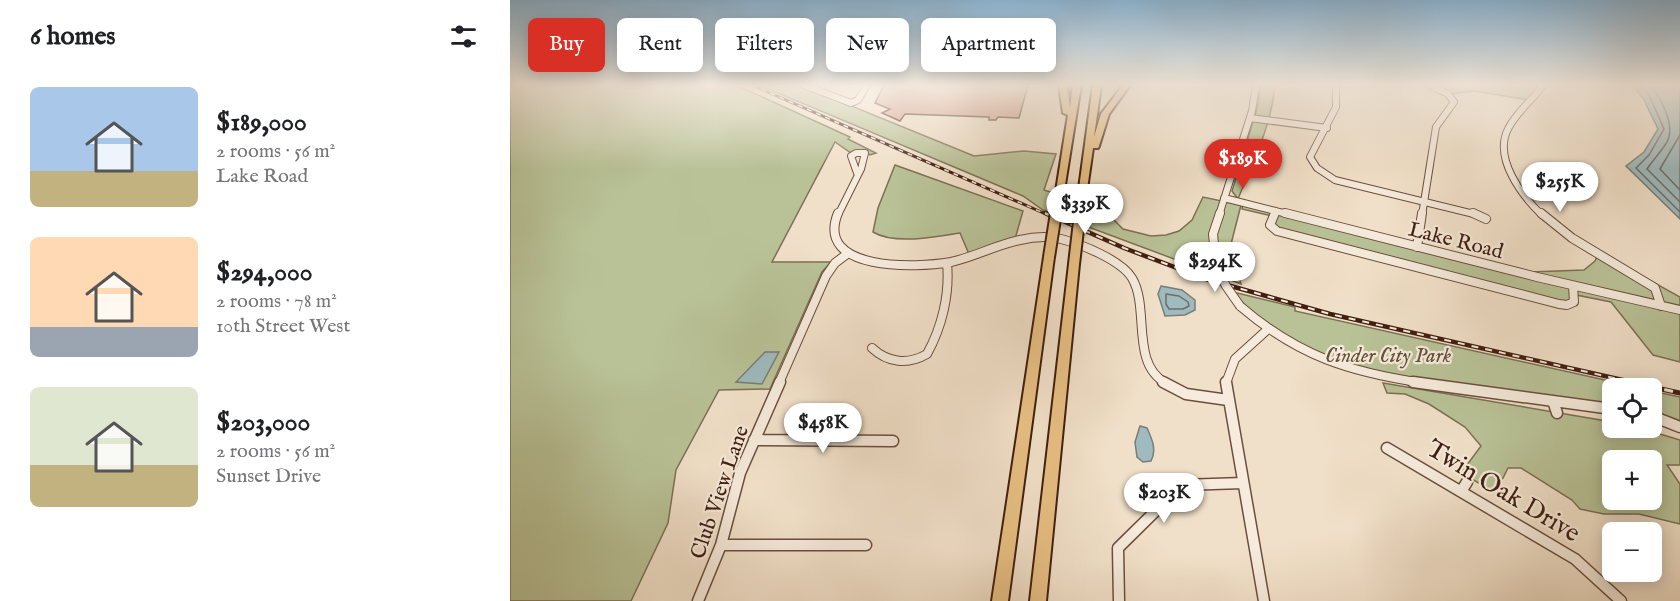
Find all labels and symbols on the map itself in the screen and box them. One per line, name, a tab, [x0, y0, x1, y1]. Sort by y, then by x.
pin: $189K	[1201, 139, 1285, 190]
pin: $255K	[1518, 162, 1602, 213]
pin: $339K	[1043, 184, 1127, 235]
street label: Lake Road	[1405, 217, 1507, 266]
pin: $294K	[1173, 242, 1257, 293]
park label: Cinder City Park	[1325, 343, 1452, 370]
pin: $458K	[781, 403, 865, 454]
street label: Club View Lane	[685, 422, 756, 563]
street label: Twin Oak Drive	[1420, 433, 1586, 550]
pin: $203K	[1122, 473, 1206, 524]

